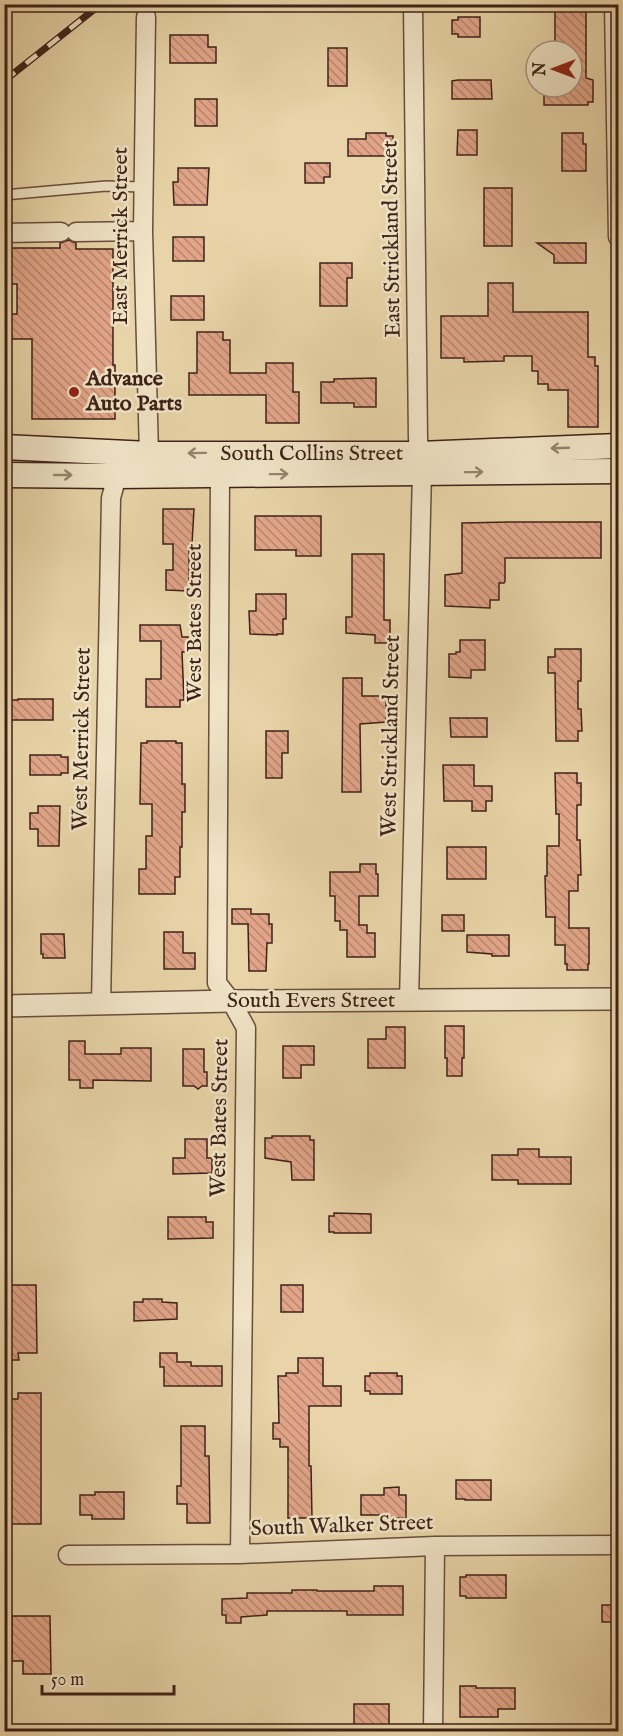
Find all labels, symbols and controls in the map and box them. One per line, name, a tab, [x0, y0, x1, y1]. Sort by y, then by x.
north arrow	[524, 39, 584, 99]
text: N	[531, 62, 551, 77]
street label: East Strickland Street	[376, 140, 408, 338]
street label: East Merrick Street	[107, 147, 135, 325]
place label: Advance Auto Parts	[85, 365, 182, 418]
marker: Advance Auto Parts	[67, 385, 81, 399]
street label: South Collins Street	[220, 440, 404, 468]
one-way arrow	[551, 443, 571, 454]
one-way arrow	[188, 448, 208, 459]
one-way arrow	[463, 466, 483, 478]
one-way arrow	[268, 468, 288, 480]
one-way arrow	[52, 469, 72, 481]
street label: West Bates Street	[181, 543, 209, 702]
street label: West Strickland Street	[375, 634, 407, 837]
street label: West Merrick Street	[66, 647, 98, 831]
street label: South Evers Street	[227, 987, 396, 1015]
street label: West Bates Street	[205, 1038, 235, 1198]
street label: South Walker Street	[250, 1509, 434, 1543]
scale bar	[42, 1658, 174, 1696]
text: 50 m	[51, 1669, 84, 1692]

